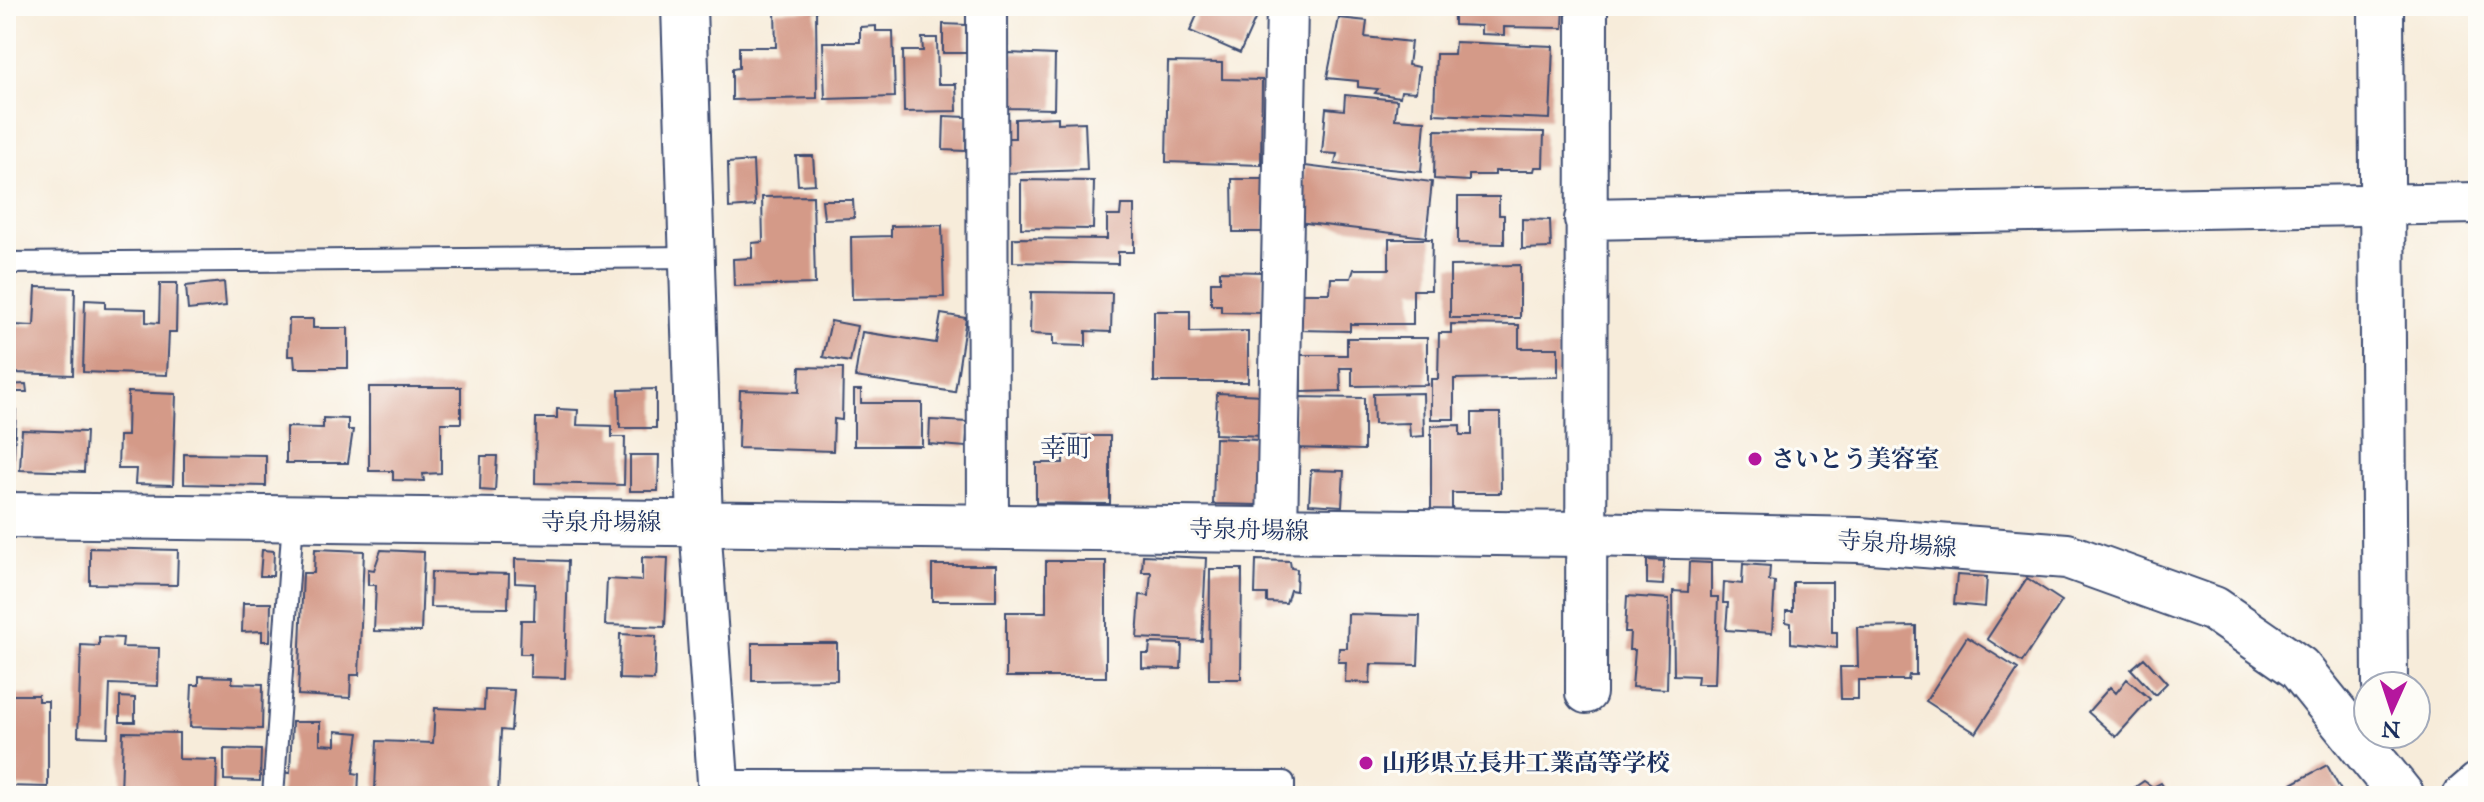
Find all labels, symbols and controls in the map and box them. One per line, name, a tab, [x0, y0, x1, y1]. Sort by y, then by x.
district label: 幸町	[1040, 432, 1092, 464]
place label: さいとう美容室	[1771, 444, 1939, 474]
marker: さいとう美容室	[1746, 450, 1764, 468]
street label: 寺泉舟場線	[541, 507, 661, 537]
street label: 寺泉舟場線	[1189, 514, 1309, 546]
street label: 寺泉舟場線	[1836, 525, 1958, 563]
north arrow	[2352, 670, 2432, 750]
text: N	[2381, 715, 2401, 743]
place label: 山形県立長井工業高等学校	[1382, 748, 1670, 778]
marker: 山形県立長井工業高等学校	[1357, 754, 1375, 772]

